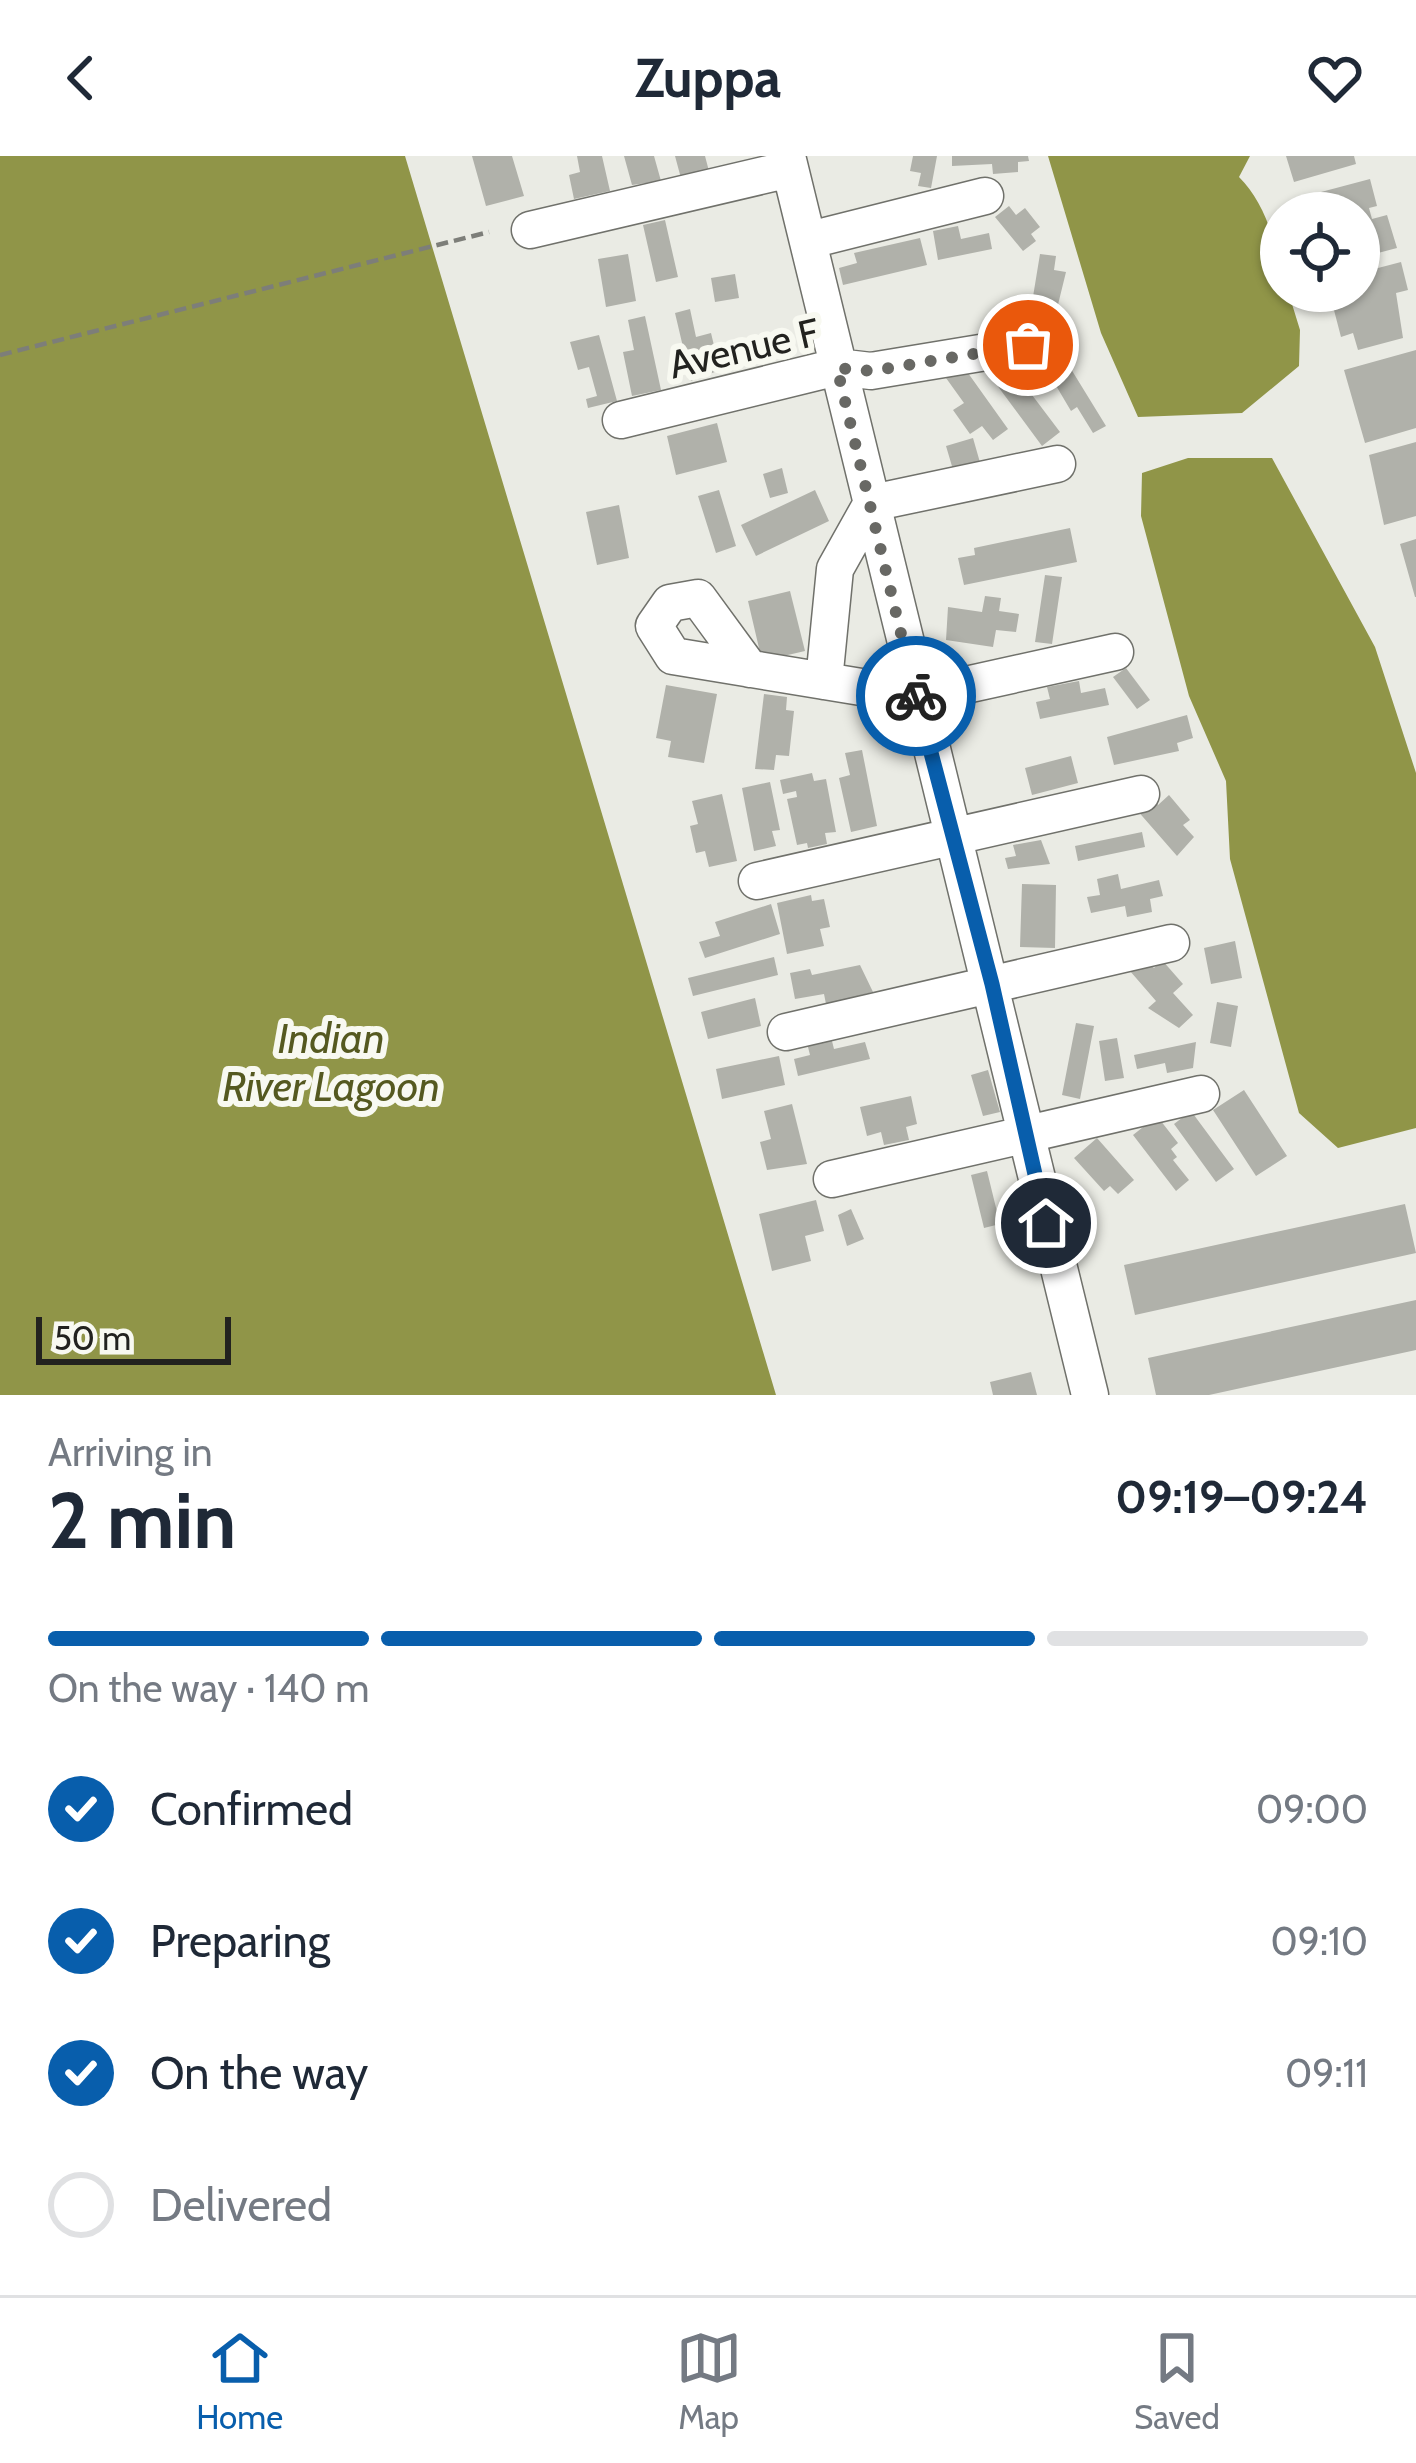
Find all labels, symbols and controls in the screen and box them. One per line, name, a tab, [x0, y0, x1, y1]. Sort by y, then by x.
icon: back	[48, 45, 114, 111]
text: Zuppa	[635, 45, 781, 111]
icon: heart	[1302, 45, 1368, 111]
map controls	[1260, 192, 1380, 312]
button: locate	[1260, 192, 1380, 312]
pin	[977, 294, 1079, 396]
street label: Avenue F	[664, 307, 824, 389]
icon: bag	[995, 312, 1061, 378]
courier	[856, 636, 976, 756]
icon: bike	[883, 663, 949, 729]
water label: Indian River Lagoon	[222, 1012, 440, 1112]
pin	[995, 1172, 1097, 1274]
icon: home	[1013, 1190, 1079, 1256]
scale bar	[36, 1311, 231, 1364]
text: 50 m	[54, 1318, 131, 1358]
text: Arriving in	[48, 1428, 212, 1476]
text: 09:19–09:24	[1115, 1470, 1368, 1524]
text: 2 min	[48, 1473, 236, 1568]
text: On the way · 140 m	[48, 1664, 369, 1712]
icon: check	[48, 1776, 114, 1842]
text: Confirmed	[150, 1782, 353, 1836]
text: 09:00	[1256, 1785, 1368, 1833]
icon: check	[48, 1908, 114, 1974]
text: Preparing	[150, 1914, 330, 1968]
text: 09:10	[1271, 1917, 1368, 1965]
icon: check	[48, 2040, 114, 2106]
text: On the way	[150, 2046, 368, 2100]
text: 09:11	[1285, 2049, 1368, 2097]
text: Delivered	[150, 2178, 332, 2232]
tab: Home	[196, 2325, 283, 2437]
tab: Map	[676, 2325, 742, 2437]
tab: Saved	[1134, 2325, 1220, 2437]

